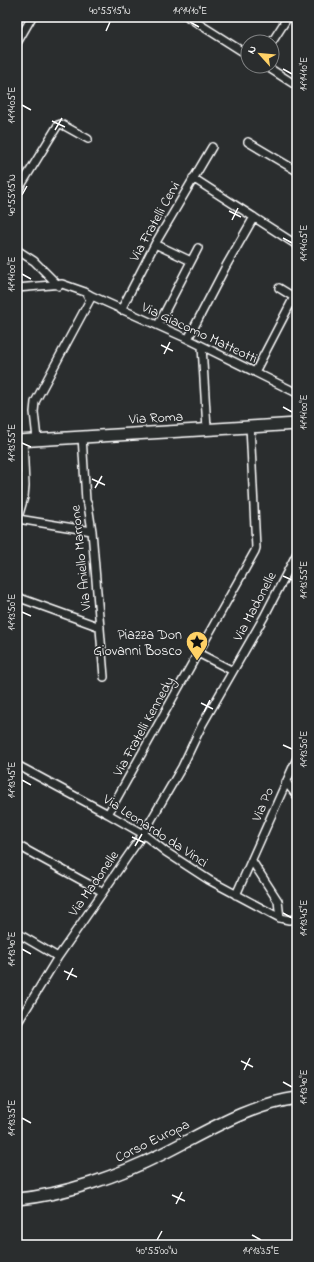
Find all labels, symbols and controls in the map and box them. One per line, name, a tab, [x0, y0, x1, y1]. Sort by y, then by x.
text: 40°55'15"N	[89, 4, 131, 19]
text: 14°14'10"E	[173, 4, 207, 19]
north arrow	[240, 34, 280, 74]
text: N	[243, 43, 261, 57]
text: 14°14'10"E	[297, 57, 312, 91]
text: 14°14'05"E	[5, 87, 20, 123]
text: 40°55'15"N	[5, 174, 20, 216]
street label: Via Fratelli Cervi	[124, 178, 186, 266]
text: 14°14'05"E	[297, 225, 312, 261]
text: 14°14'00"E	[5, 256, 20, 292]
street label: Via Giacomo Matteotti	[137, 297, 261, 369]
text: 14°14'00"E	[297, 394, 312, 430]
street label: Via Roma	[127, 407, 184, 430]
text: 14°13'55"E	[5, 424, 20, 462]
street label: Via Aniello Marrone	[65, 503, 98, 613]
text: 14°13'55"E	[297, 561, 312, 599]
street label: Via Madonelle	[228, 567, 283, 646]
text: 14°13'50"E	[5, 594, 20, 630]
place label: Piazza Don Giovanni Bosco	[93, 625, 182, 662]
place icon: Piazza Don Giovanni Bosco	[184, 629, 210, 662]
street label: Via Fratelli Kennedy	[108, 673, 181, 782]
text: 14°13'50"E	[297, 731, 312, 767]
text: 14°13'45"E	[5, 762, 20, 798]
street label: Via Po	[246, 784, 280, 826]
street label: Via Leonardo da Vinci	[98, 789, 212, 873]
street label: Via Madonelle	[63, 846, 125, 922]
text: 14°13'45"E	[297, 900, 312, 936]
text: 14°13'40"E	[5, 931, 20, 967]
text: 14°13'40"E	[297, 1069, 312, 1105]
text: 14°13'35"E	[5, 1100, 20, 1136]
street label: Corso Europa	[112, 1114, 193, 1168]
text: 40°55'00"N	[136, 1244, 178, 1259]
text: 14°13'35"E	[243, 1244, 279, 1259]

